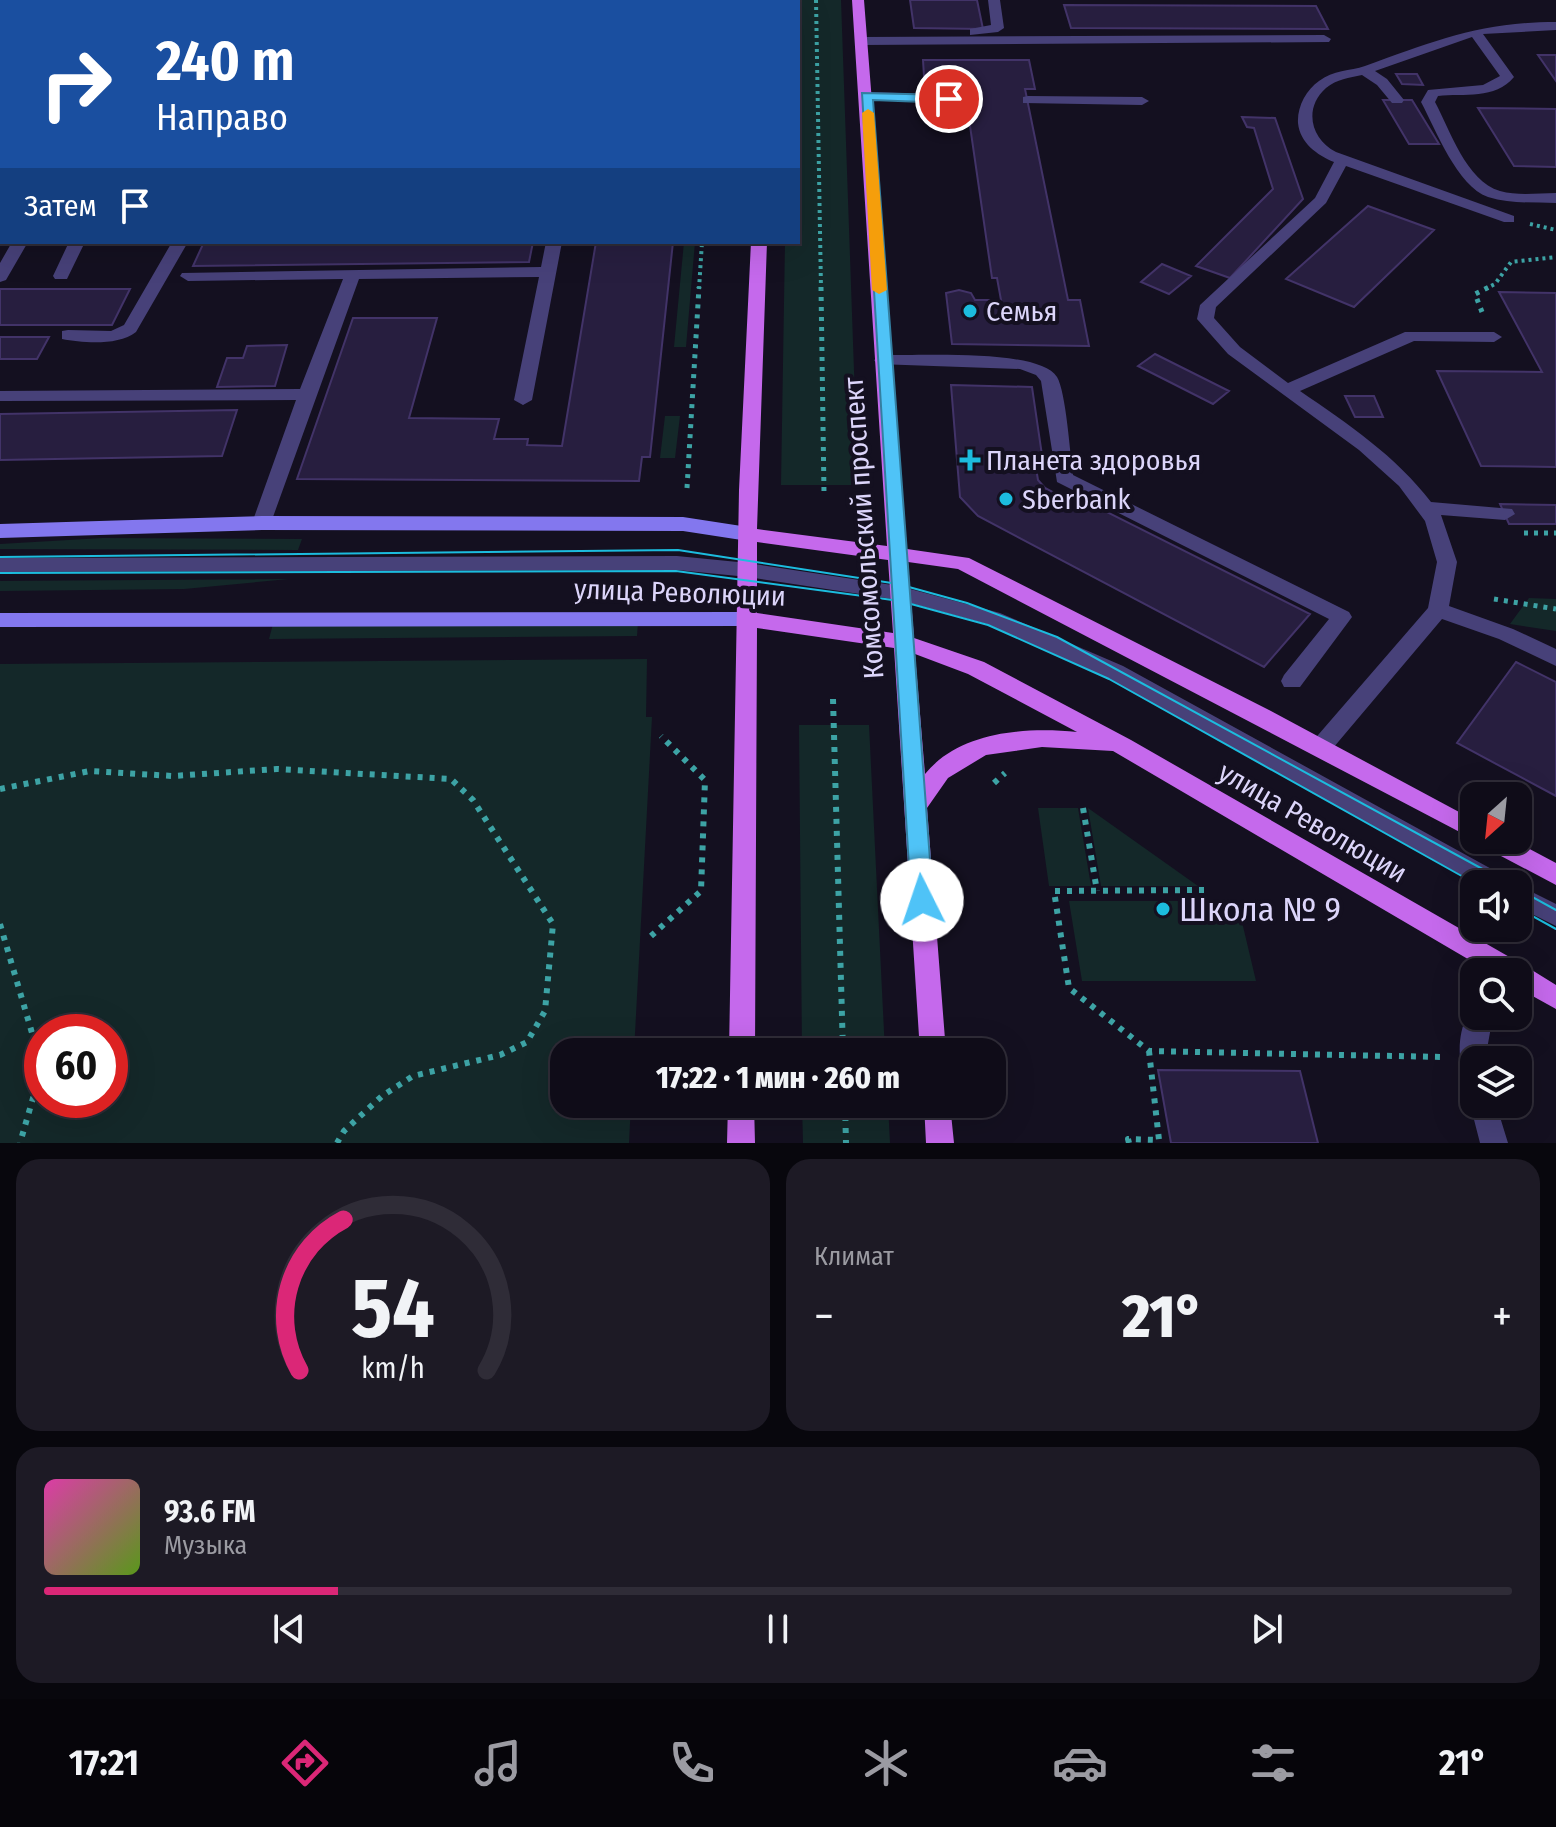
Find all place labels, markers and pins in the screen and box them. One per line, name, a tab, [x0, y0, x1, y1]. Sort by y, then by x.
pin	[915, 65, 983, 133]
place label: Семья	[986, 295, 1057, 328]
marker: Семья	[961, 302, 979, 320]
place label: Планета здоровья	[986, 444, 1201, 477]
marker: Планета здоровья	[961, 451, 979, 469]
place label: Sberbank	[1022, 483, 1132, 516]
marker: Sberbank	[997, 490, 1015, 508]
place label: Школа № 9	[1179, 889, 1341, 930]
marker: Школа № 9	[1154, 900, 1172, 918]

